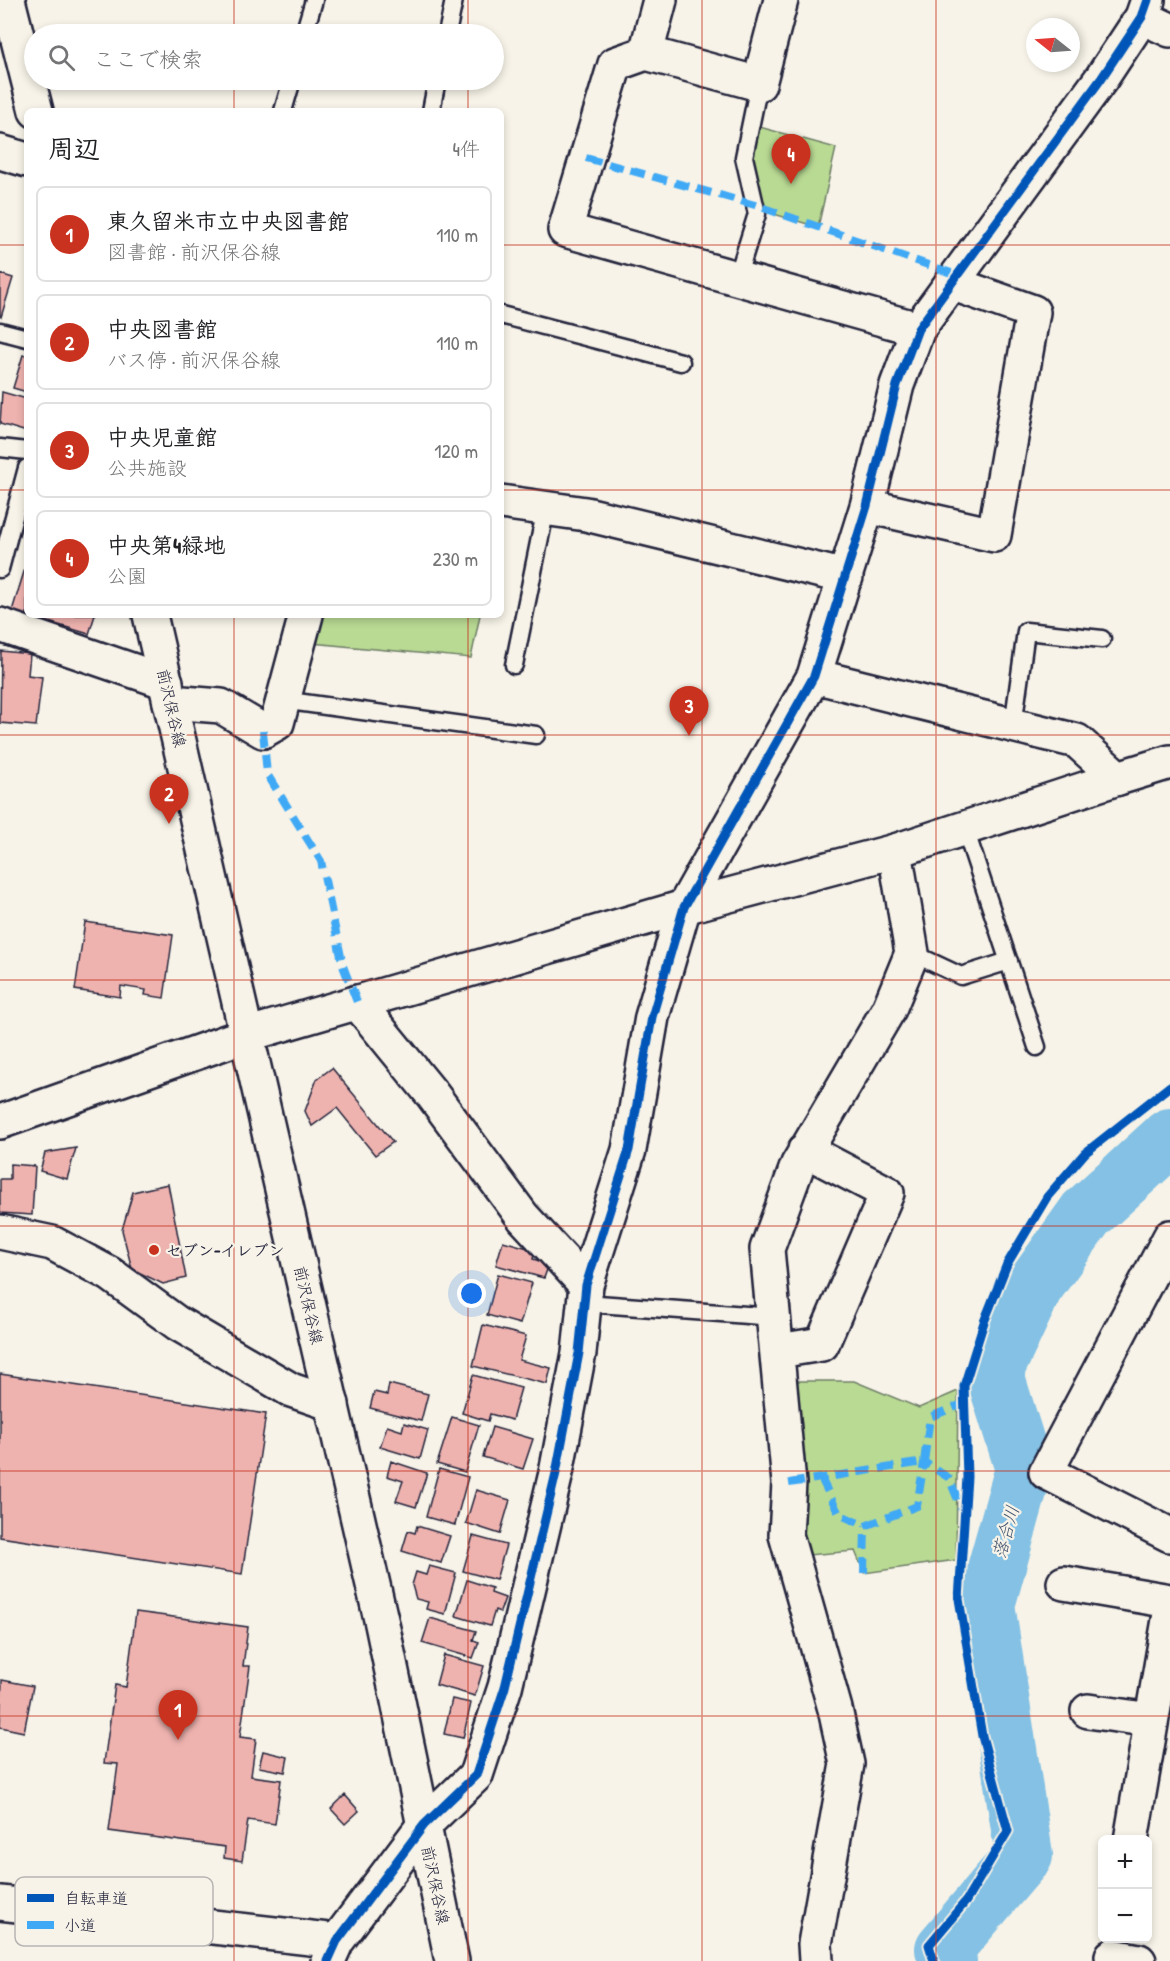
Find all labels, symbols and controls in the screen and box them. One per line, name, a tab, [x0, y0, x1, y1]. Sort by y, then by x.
north arrow	[1026, 18, 1080, 72]
search box	[24, 24, 504, 90]
icon: search	[45, 41, 78, 74]
text: ここで検索	[93, 44, 203, 74]
text: 周辺	[48, 131, 100, 166]
pin: 4	[772, 134, 810, 184]
text: 4件	[453, 135, 480, 162]
text: 東久留米市立中央図書館	[107, 206, 349, 236]
text: 1	[66, 221, 73, 248]
text: 110 m	[436, 221, 478, 248]
text: 図書館 · 前沢保谷線	[107, 238, 280, 265]
text: 中央図書館	[107, 314, 217, 344]
text: 2	[65, 329, 74, 356]
text: 110 m	[436, 329, 478, 356]
text: バス停 · 前沢保谷線	[107, 346, 280, 373]
text: 中央児童館	[107, 422, 217, 452]
text: 3	[65, 437, 74, 464]
text: 120 m	[434, 437, 478, 464]
text: 公共施設	[107, 454, 187, 481]
text: 中央第4緑地	[107, 530, 225, 560]
text: 4	[66, 545, 73, 572]
text: 230 m	[433, 545, 478, 572]
text: 公園	[107, 562, 147, 589]
street label: 前沢保谷線	[152, 667, 192, 749]
pin: 3	[670, 686, 708, 736]
pin: 2	[150, 774, 188, 824]
place label: セブン-イレブン	[166, 1239, 284, 1261]
marker: セブン-イレブン	[147, 1243, 161, 1257]
street label: 前沢保谷線	[289, 1264, 329, 1346]
your location	[457, 1279, 486, 1308]
water label: 落合川	[986, 1502, 1025, 1561]
pin: 1	[158, 1690, 198, 1740]
map controls	[1098, 1835, 1152, 1943]
button: +	[1098, 1835, 1152, 1889]
street label: 前沢保谷線	[417, 1844, 455, 1926]
legend	[15, 1877, 213, 1946]
text: 自転車道	[64, 1887, 128, 1909]
button: −	[1098, 1889, 1152, 1943]
text: 小道	[64, 1914, 96, 1936]

